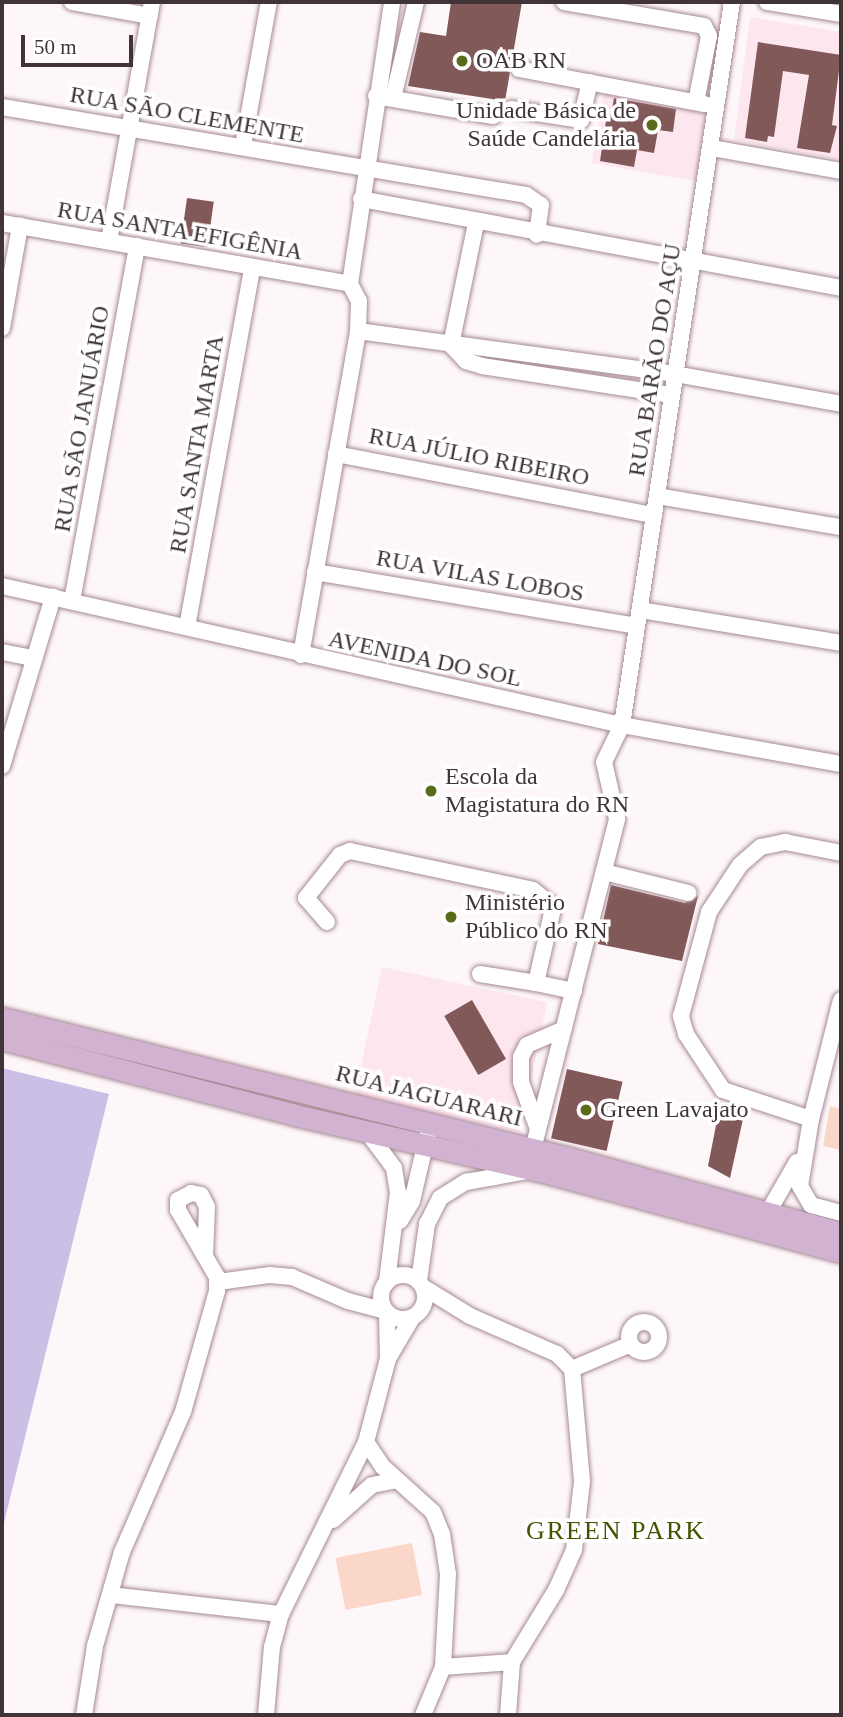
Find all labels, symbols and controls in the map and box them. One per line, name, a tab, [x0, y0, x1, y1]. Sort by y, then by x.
scale bar	[24, 21, 136, 65]
text: 50 m	[34, 35, 77, 59]
place label: OAB RN	[476, 47, 566, 75]
marker: OAB RN	[454, 53, 470, 69]
street label: RUA SÃO CLEMENTE	[67, 80, 307, 150]
place label: Unidade Básica de Saúde Candelária	[456, 97, 636, 153]
marker: Unidade Básica de Saúde Candelária	[642, 115, 662, 135]
street label: RUA SANTA EFIGÊNIA	[54, 195, 306, 267]
street label: RUA BARÃO DO AÇU	[622, 240, 688, 480]
street label: RUA SÃO JANUÁRIO	[48, 303, 116, 535]
street label: RUA SANTA MARTA	[163, 331, 231, 557]
street label: RUA JÚLIO RIBEIRO	[366, 421, 592, 493]
street label: RUA VILAS LOBOS	[373, 543, 587, 609]
street label: AVENIDA DO SOL	[325, 624, 525, 694]
place label: Escola da Magistatura do RN	[445, 763, 629, 819]
marker: Escola da Magistatura do RN	[423, 783, 439, 799]
place label: Ministério Público do RN	[465, 889, 608, 945]
marker: Ministério Público do RN	[443, 909, 459, 925]
street label: RUA JAGUARARI	[332, 1059, 526, 1133]
place label: Green Lavajato	[600, 1096, 749, 1124]
marker: Green Lavajato	[578, 1102, 594, 1118]
district label: GREEN PARK	[527, 1515, 705, 1547]

